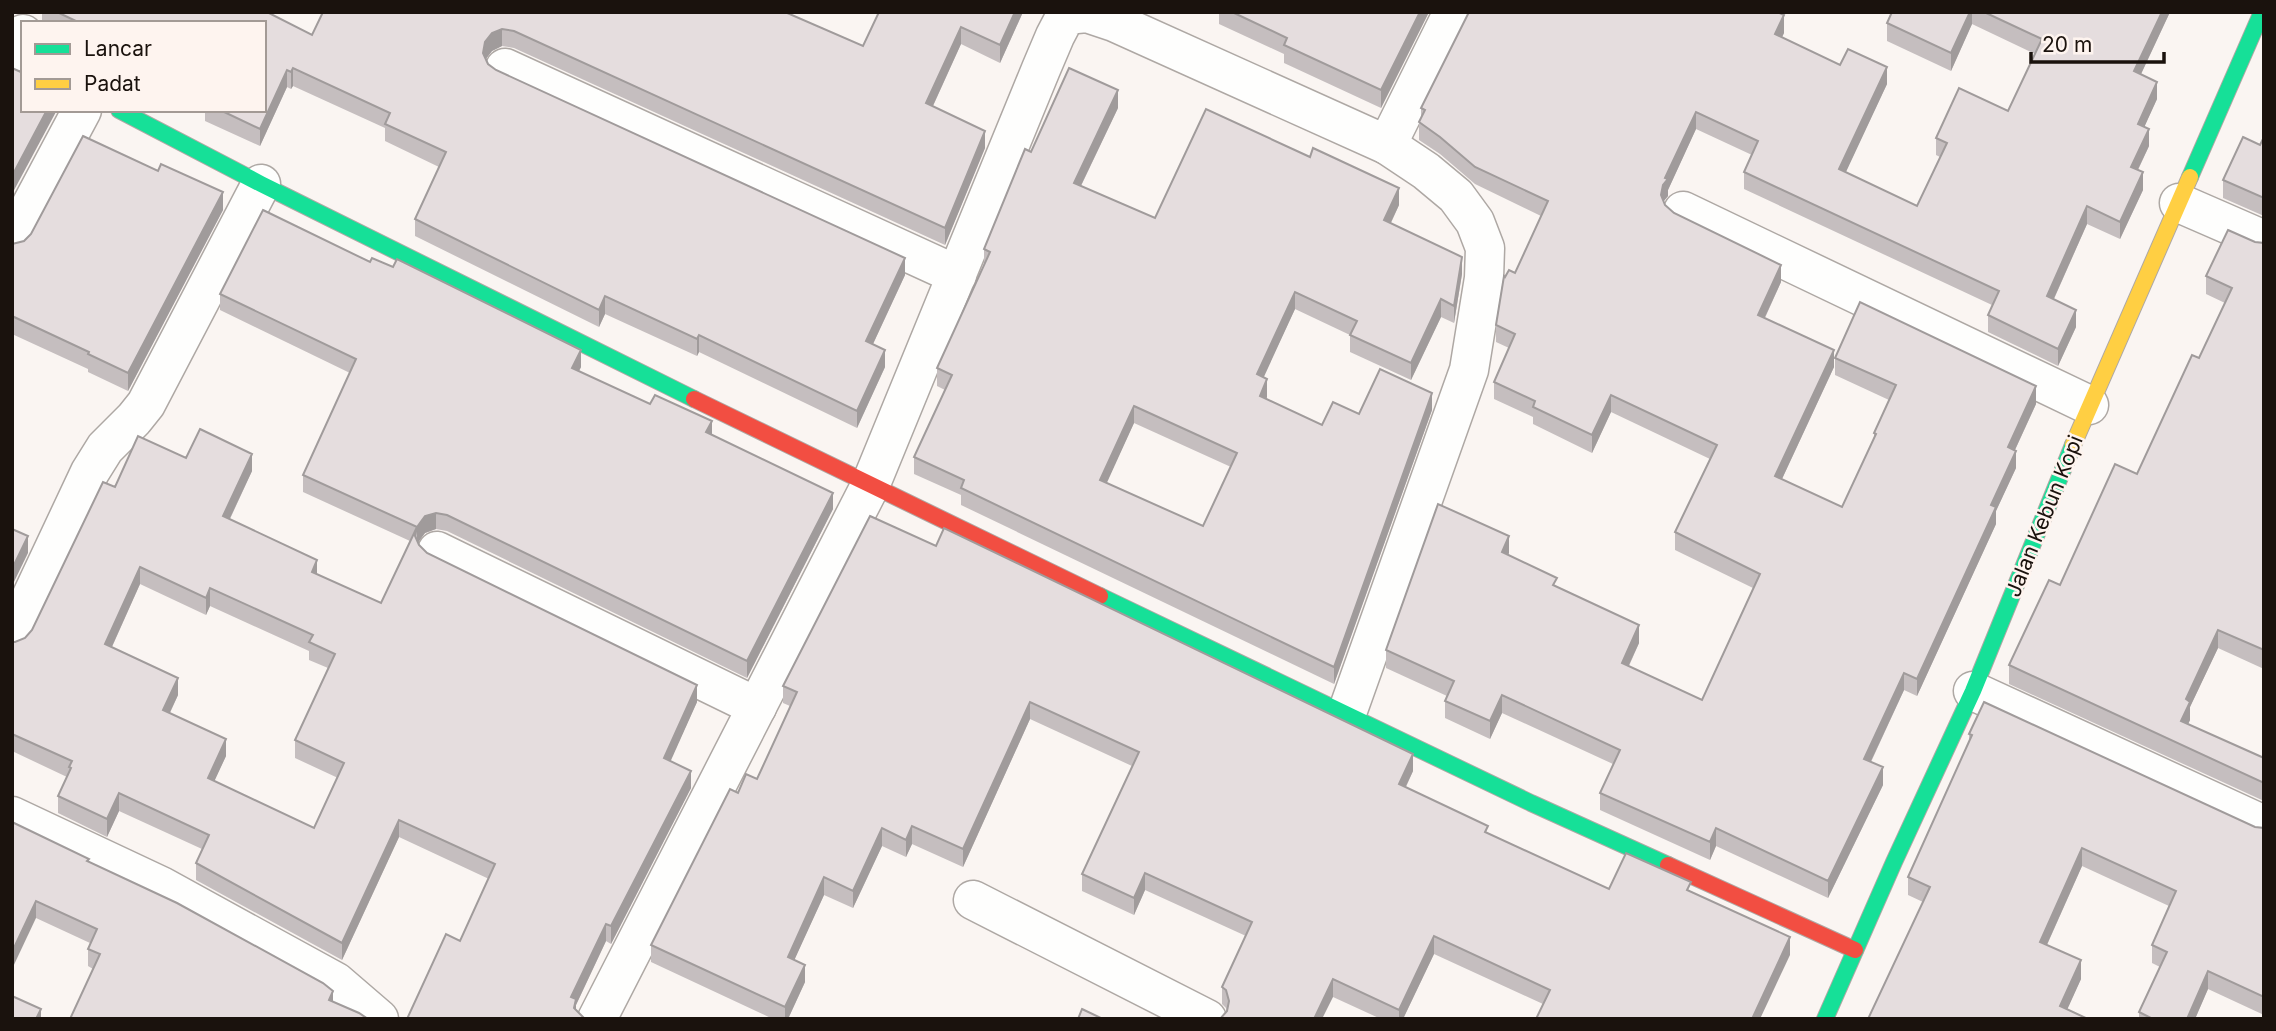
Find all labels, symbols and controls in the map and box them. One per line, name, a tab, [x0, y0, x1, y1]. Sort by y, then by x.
legend	[21, 21, 266, 112]
scale bar	[2031, 21, 2164, 65]
text: 20 m	[2042, 32, 2092, 57]
text: Lancar	[84, 36, 152, 61]
text: Padat	[84, 71, 141, 96]
street label: Jalan Kebun Kopi	[2000, 432, 2088, 600]

